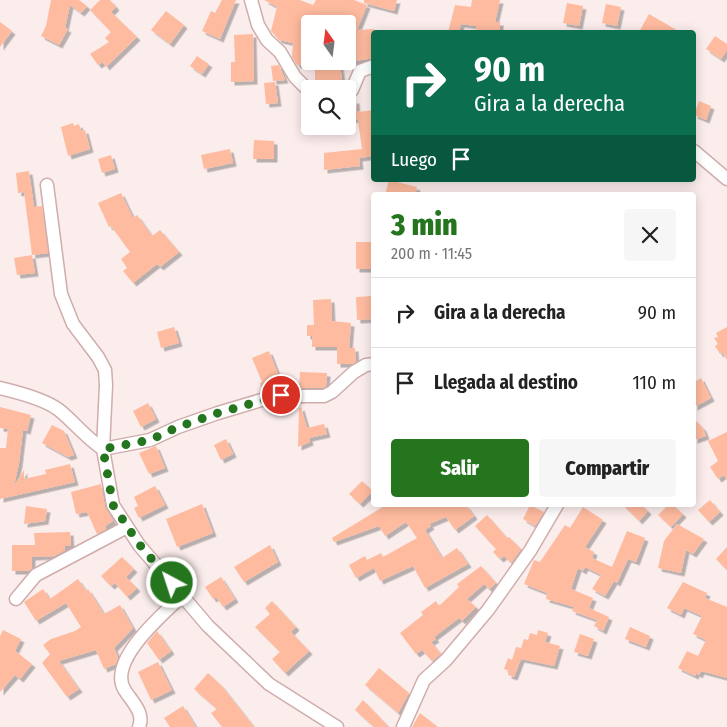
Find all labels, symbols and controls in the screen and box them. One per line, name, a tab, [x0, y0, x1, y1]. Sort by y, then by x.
north arrow	[301, 15, 356, 70]
map controls	[301, 15, 356, 135]
text: 90 m	[474, 48, 545, 90]
icon: right	[391, 50, 456, 115]
button: search	[301, 80, 356, 135]
text: Gira a la derecha	[474, 90, 625, 117]
icon: arrive	[447, 145, 475, 173]
text: Luego	[391, 148, 437, 171]
text: 3 min	[391, 207, 458, 243]
button: close	[624, 209, 676, 261]
text: 200 m · 11:45	[391, 244, 472, 263]
icon: right	[391, 299, 419, 327]
text: Gira a la derecha	[434, 301, 566, 324]
text: 90 m	[638, 301, 676, 324]
icon: arrive	[391, 369, 419, 397]
text: Llegada al destino	[434, 371, 578, 394]
text: 110 m	[632, 371, 676, 394]
pin	[260, 374, 302, 416]
icon: arrive	[267, 381, 295, 409]
button: Salir	[391, 439, 529, 497]
button: Compartir	[539, 439, 676, 497]
position arrow	[145, 556, 197, 608]

